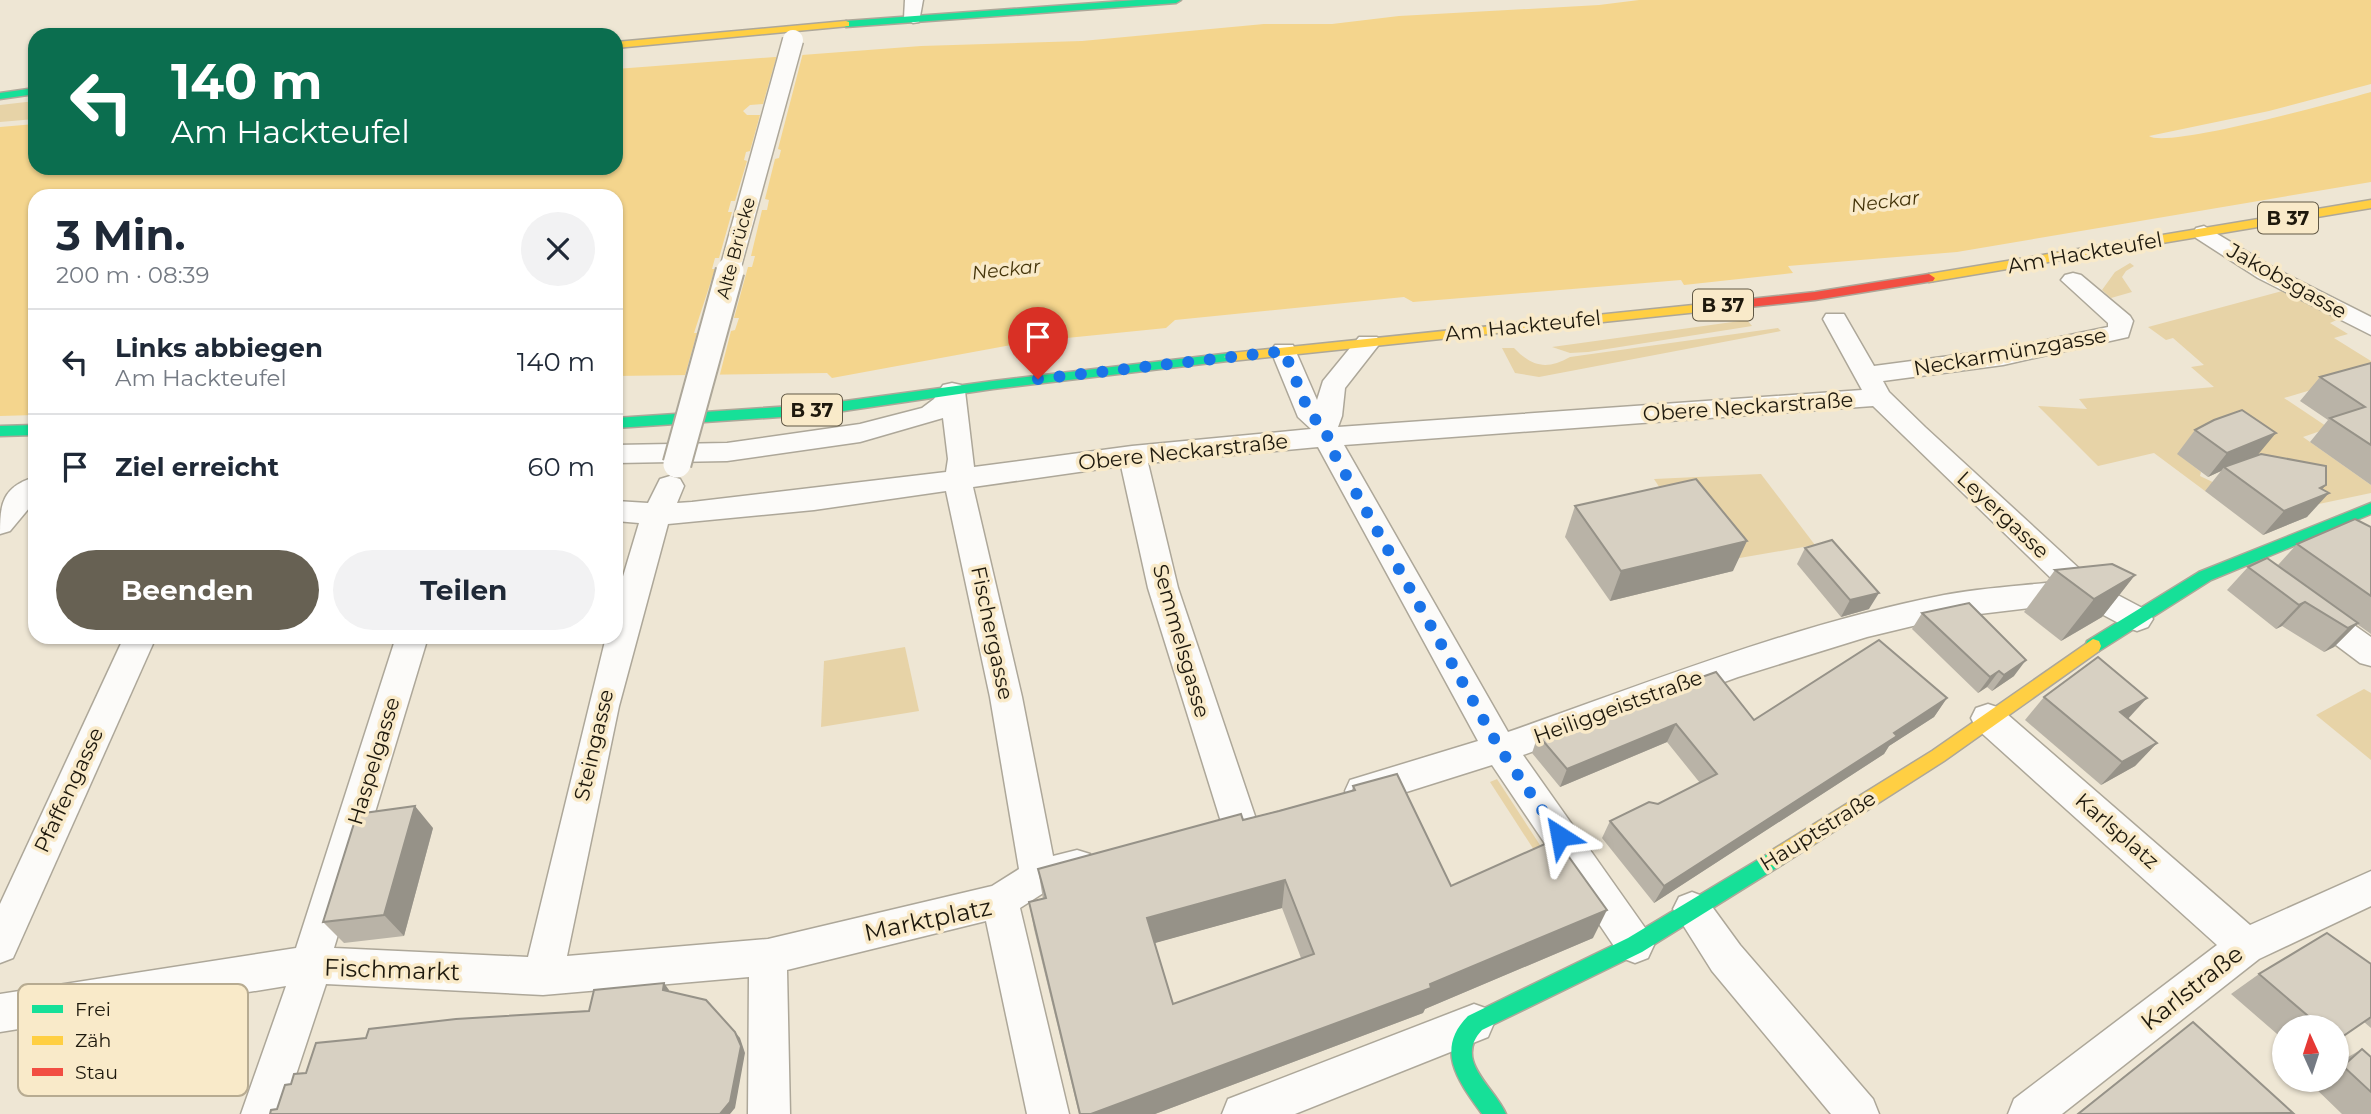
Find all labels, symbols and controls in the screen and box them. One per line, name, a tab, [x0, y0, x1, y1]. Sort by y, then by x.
text: 140 m	[171, 52, 323, 111]
icon: left	[56, 56, 147, 147]
text: Am Hackteufel	[171, 112, 410, 151]
water label: Neckar	[1849, 186, 1921, 217]
street label: Alte Brücke	[712, 195, 760, 301]
road number: B 37	[2258, 202, 2318, 233]
text: 3 Min.	[56, 209, 186, 261]
button: close	[521, 212, 595, 286]
street label: Am Hackteufel	[2006, 227, 2164, 278]
street label: Jakobsgasse	[2222, 237, 2351, 324]
water label: Neckar	[971, 254, 1042, 285]
text: 200 m · 08:39	[56, 261, 210, 289]
road number: B 37	[1693, 290, 1753, 320]
street label: Am Hackteufel	[1444, 305, 1602, 346]
pin	[1008, 307, 1068, 379]
icon: arrive	[1019, 318, 1057, 356]
street label: Neckarmünzgasse	[1911, 322, 2108, 381]
text: Links abbiegen	[115, 332, 323, 364]
icon: left	[56, 343, 94, 381]
text: 140 m	[517, 346, 595, 378]
text: Am Hackteufel	[115, 364, 287, 392]
street label: Obere Neckarstraße	[1642, 387, 1854, 426]
road number: B 37	[782, 394, 842, 426]
street label: Obere Neckarstraße	[1077, 428, 1289, 475]
icon: arrive	[56, 448, 94, 486]
text: Ziel erreicht	[115, 451, 279, 483]
text: 60 m	[528, 451, 595, 483]
street label: Leyergasse	[1952, 466, 2055, 564]
button: Beenden	[56, 550, 319, 630]
button: Teilen	[333, 550, 595, 630]
street label: Semmelsgasse	[1148, 561, 1215, 721]
street label: Fischergasse	[966, 564, 1019, 702]
street label: Heiliggeiststraße	[1530, 664, 1706, 749]
street label: Steingasse	[569, 687, 618, 803]
street label: Haspelgasse	[342, 694, 405, 828]
street label: Pfaffengasse	[29, 723, 108, 856]
street label: Hauptstraße	[1755, 785, 1880, 876]
street label: Karlsplatz	[2070, 787, 2164, 874]
position arrow	[1523, 799, 1597, 873]
street label: Marktplatz	[862, 892, 994, 947]
street label: Karlstraße	[2135, 939, 2249, 1036]
street label: Fischmarkt	[324, 953, 461, 986]
legend	[18, 984, 248, 1096]
text: Frei	[75, 998, 111, 1021]
north arrow	[2272, 1015, 2348, 1092]
map controls	[2272, 1015, 2349, 1092]
text: Zäh	[75, 1029, 111, 1052]
text: Stau	[75, 1061, 118, 1084]

